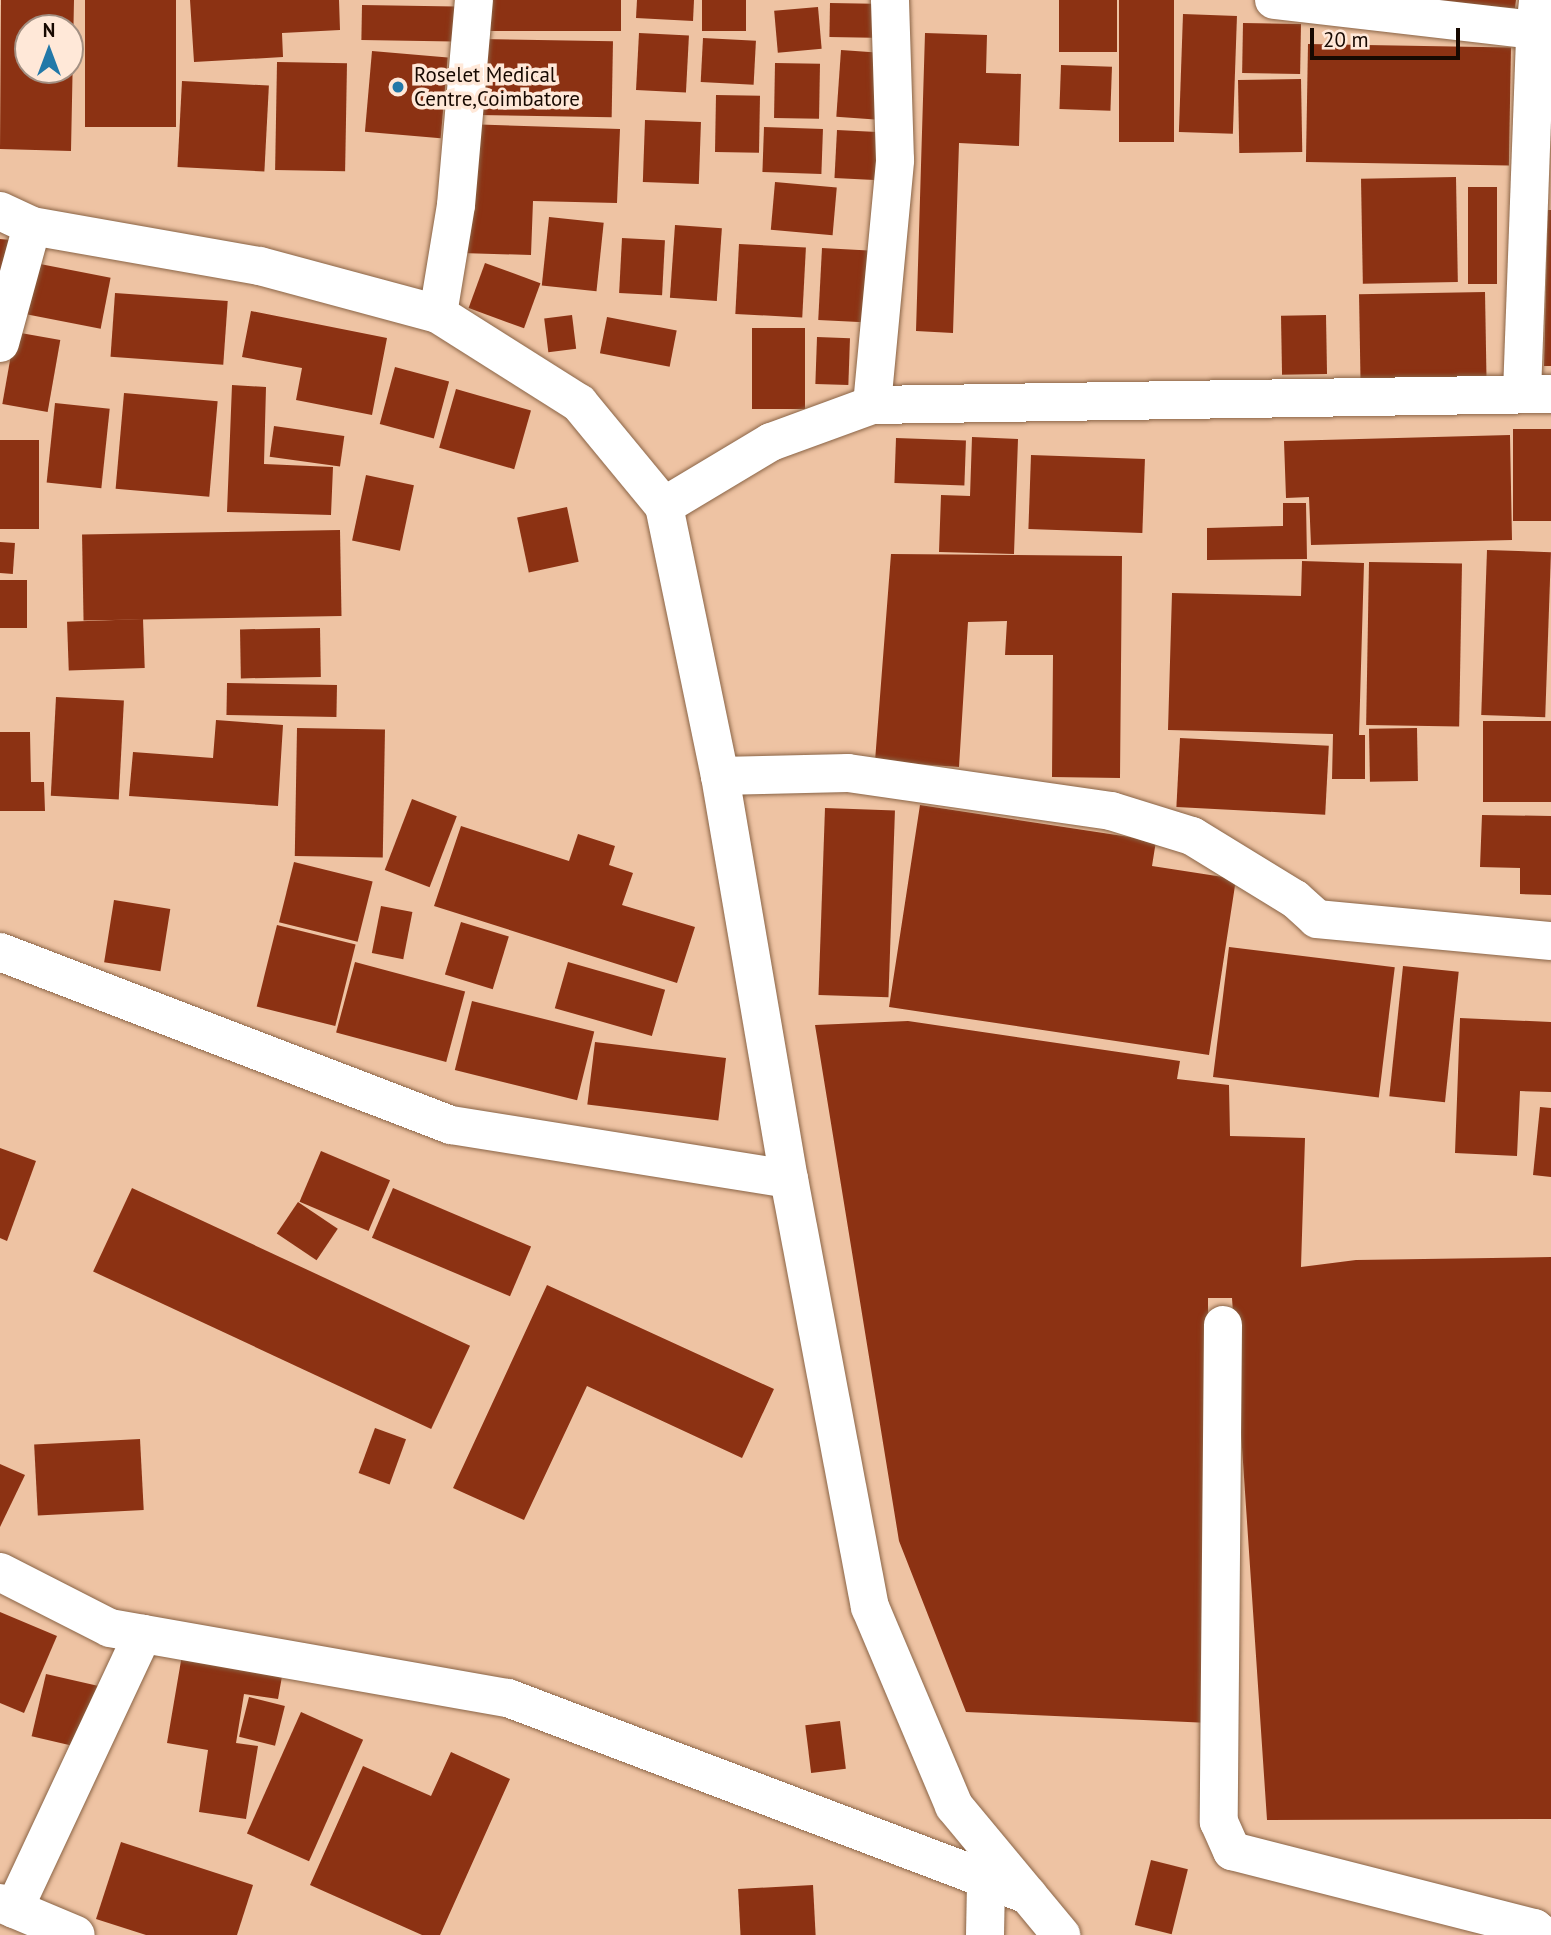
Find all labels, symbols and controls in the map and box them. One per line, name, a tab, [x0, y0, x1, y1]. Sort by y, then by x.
north arrow	[14, 14, 84, 84]
scale bar	[1313, 14, 1464, 58]
text: N	[43, 18, 55, 42]
text: 20 m	[1323, 26, 1369, 53]
place label: Roselet Medical Centre,Coimbatore	[414, 62, 580, 112]
marker: Roselet Medical Centre,Coimbatore	[388, 77, 408, 97]

